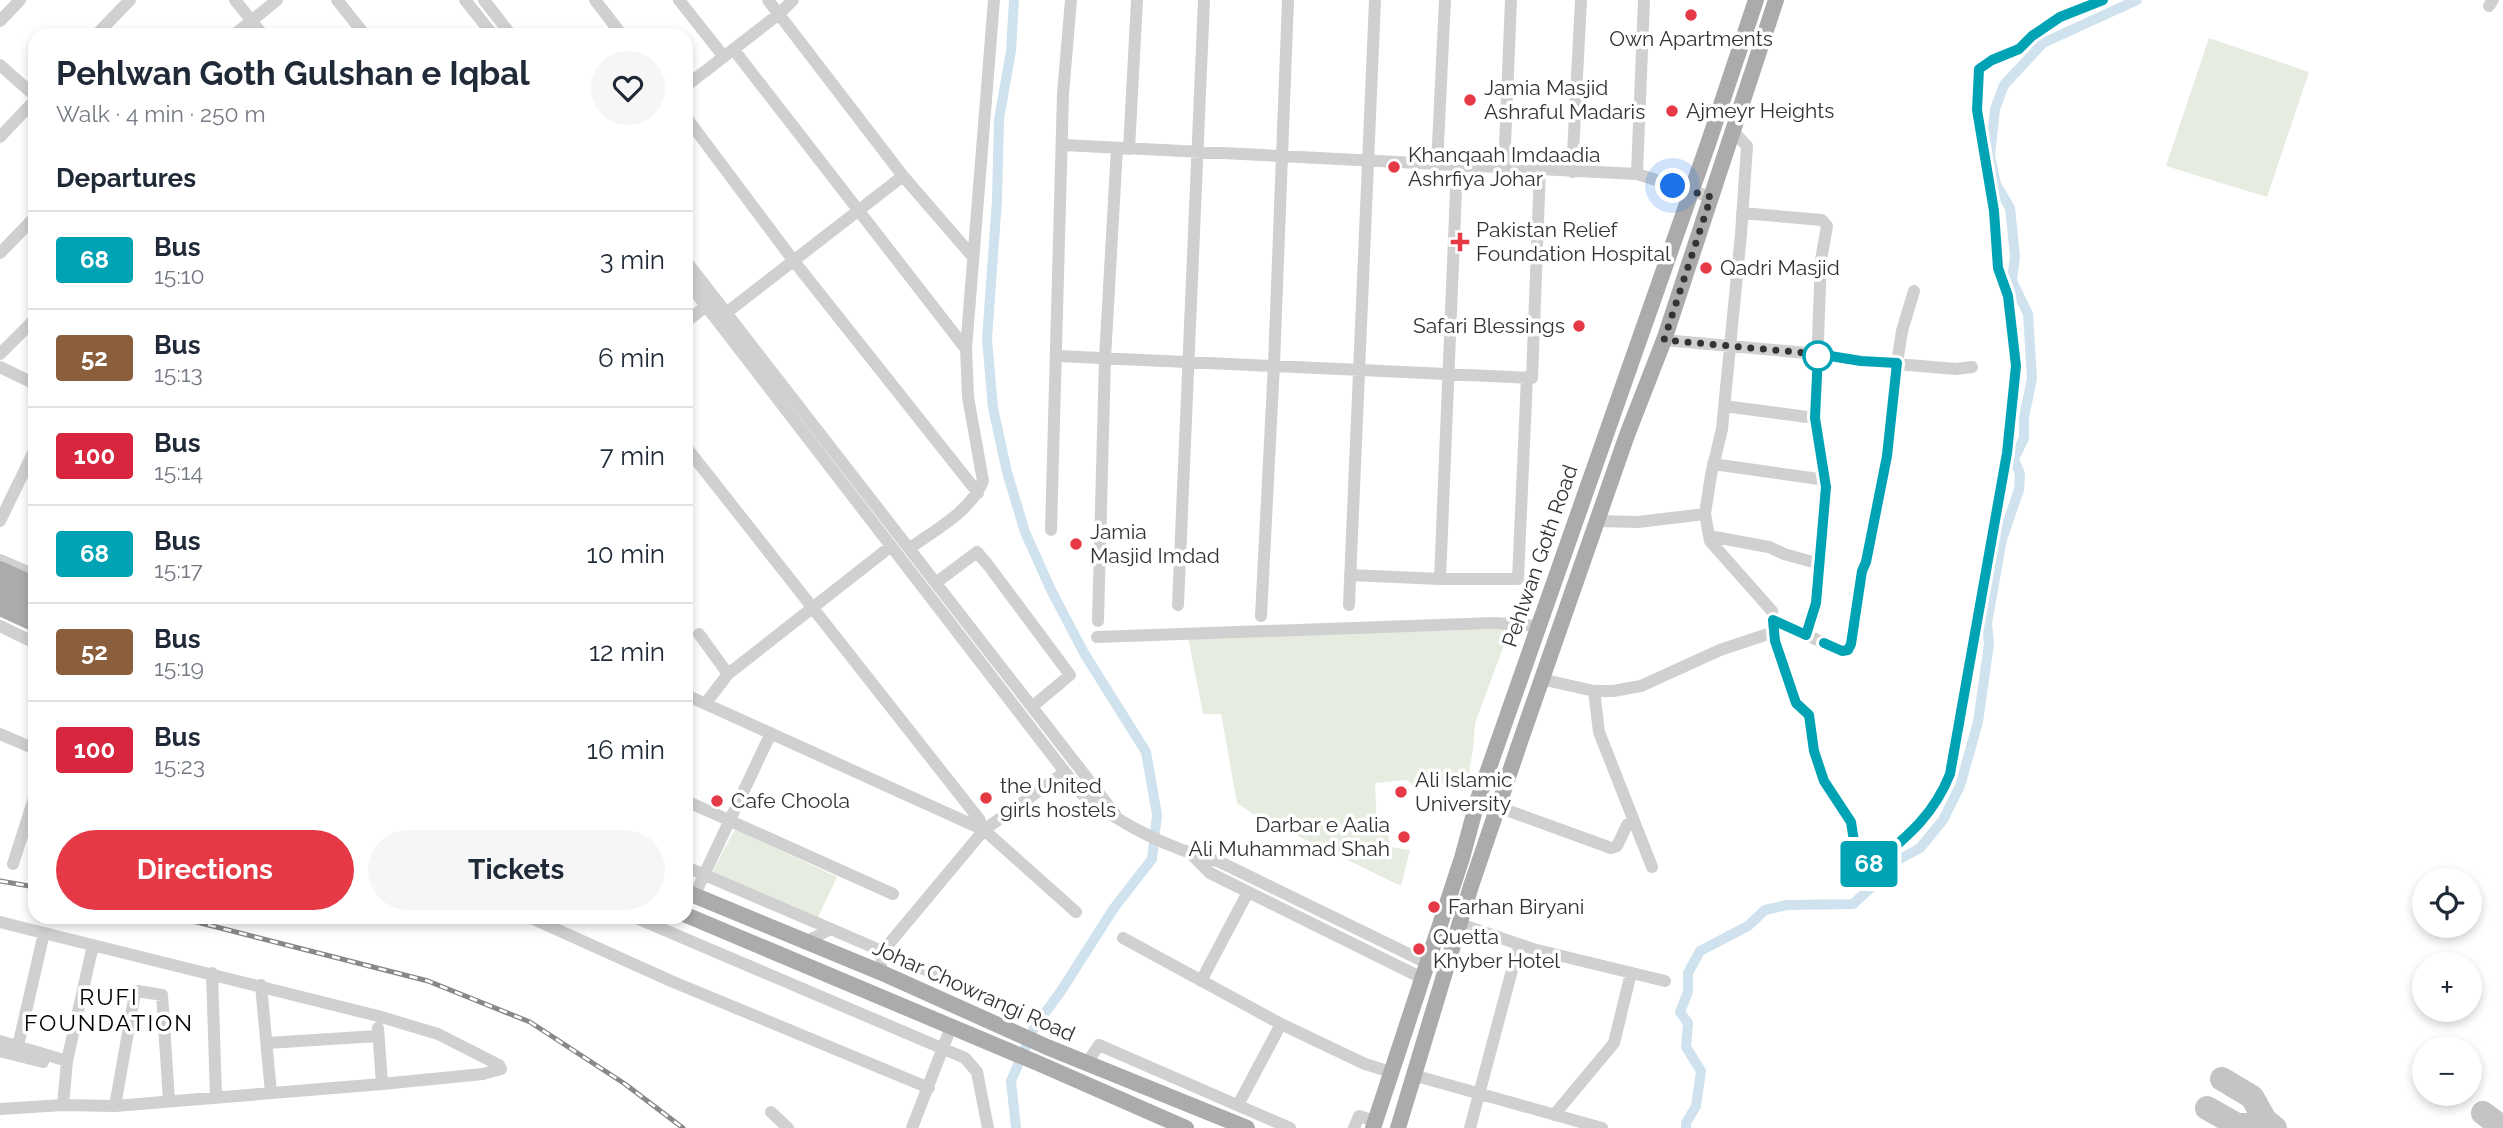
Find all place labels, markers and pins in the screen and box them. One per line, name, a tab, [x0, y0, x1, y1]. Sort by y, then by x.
marker: Own Apartments	[1683, 7, 1699, 23]
place label: Own Apartments	[1609, 26, 1773, 51]
place label: Jamia Masjid Ashraful Madaris	[1484, 75, 1645, 124]
marker: Jamia Masjid Ashraful Madaris	[1462, 92, 1478, 108]
place label: Ajmeyr Heights	[1686, 98, 1834, 123]
marker: Ajmeyr Heights	[1664, 103, 1680, 119]
place label: Khanqaah Imdaadia Ashrfiya Johar	[1408, 142, 1600, 191]
marker: Khanqaah Imdaadia Ashrfiya Johar	[1386, 159, 1402, 175]
place label: Pakistan Relief Foundation Hospital	[1476, 217, 1671, 266]
marker: Pakistan Relief Foundation Hospital	[1450, 232, 1470, 252]
place label: Qadri Masjid	[1720, 255, 1840, 280]
marker: Qadri Masjid	[1698, 260, 1714, 276]
place label: Safari Blessings	[1413, 313, 1565, 338]
marker: Safari Blessings	[1571, 318, 1587, 334]
unlabelled marker	[1803, 341, 1833, 371]
place label: Jamia Masjid Imdad	[1090, 519, 1220, 568]
marker: Jamia Masjid Imdad	[1068, 536, 1084, 552]
place label: Ali Islamic University	[1415, 767, 1513, 816]
place label: the United girls hostels	[1000, 773, 1116, 822]
marker: Ali Islamic University	[1393, 784, 1409, 800]
place label: Cafe Choola	[731, 788, 850, 813]
marker: the United girls hostels	[978, 790, 994, 806]
marker: Cafe Choola	[709, 793, 725, 809]
place label: Darbar e Aalia Ali Muhammad Shah	[1188, 812, 1390, 861]
marker: Darbar e Aalia Ali Muhammad Shah	[1396, 829, 1412, 845]
place label: Farhan Biryani	[1448, 894, 1584, 919]
marker: Farhan Biryani	[1426, 899, 1442, 915]
place label: Quetta Khyber Hotel	[1433, 924, 1560, 973]
marker: Quetta Khyber Hotel	[1411, 941, 1427, 957]

